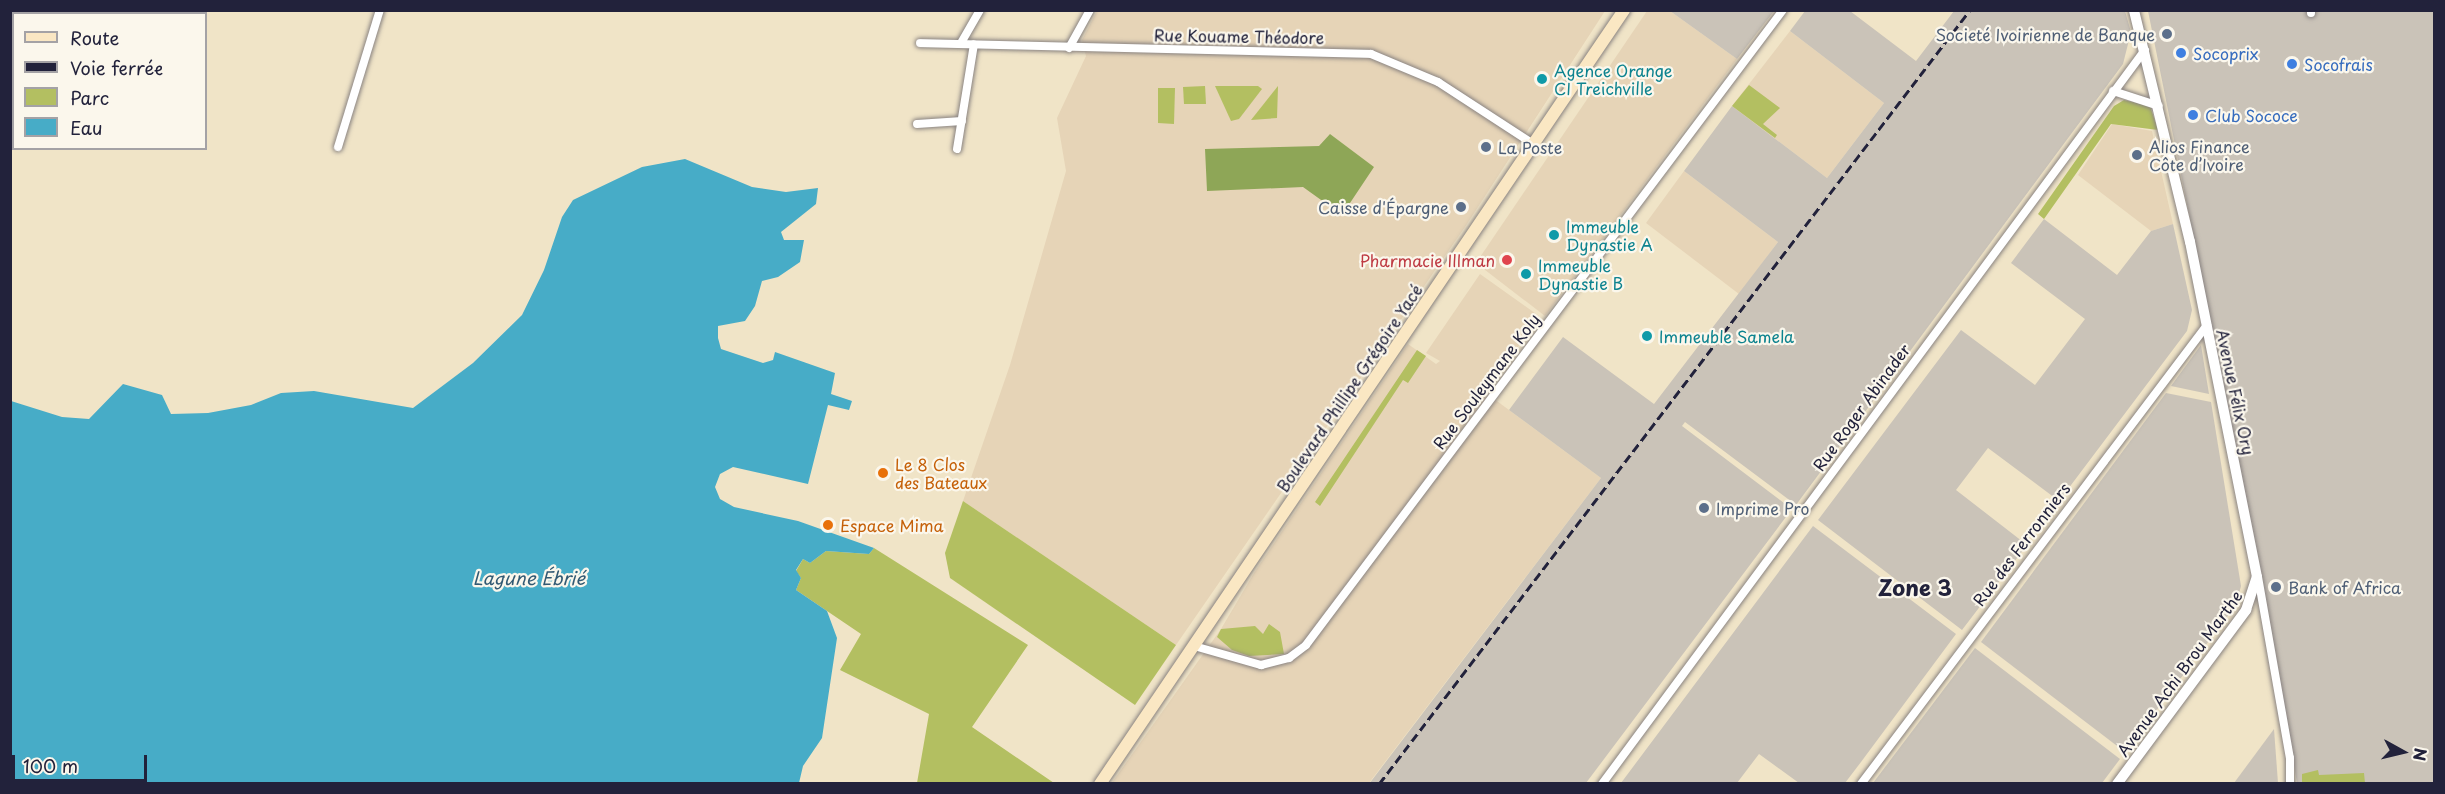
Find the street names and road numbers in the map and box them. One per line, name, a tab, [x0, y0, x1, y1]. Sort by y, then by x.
street label: Rue Kouame Théodore	[1152, 25, 1326, 47]
street label: Boulevard Phillipe Grégoire Yacé	[1272, 280, 1426, 496]
street label: Rue Souleymane Koly	[1428, 309, 1544, 453]
street label: Avenue Félix Ory	[2213, 327, 2259, 457]
street label: Rue Roger Abinader	[1808, 339, 1914, 475]
street label: Rue des Ferronniers	[1967, 477, 2075, 611]
street label: Avenue Achi Brou Marthe	[2112, 586, 2246, 760]

